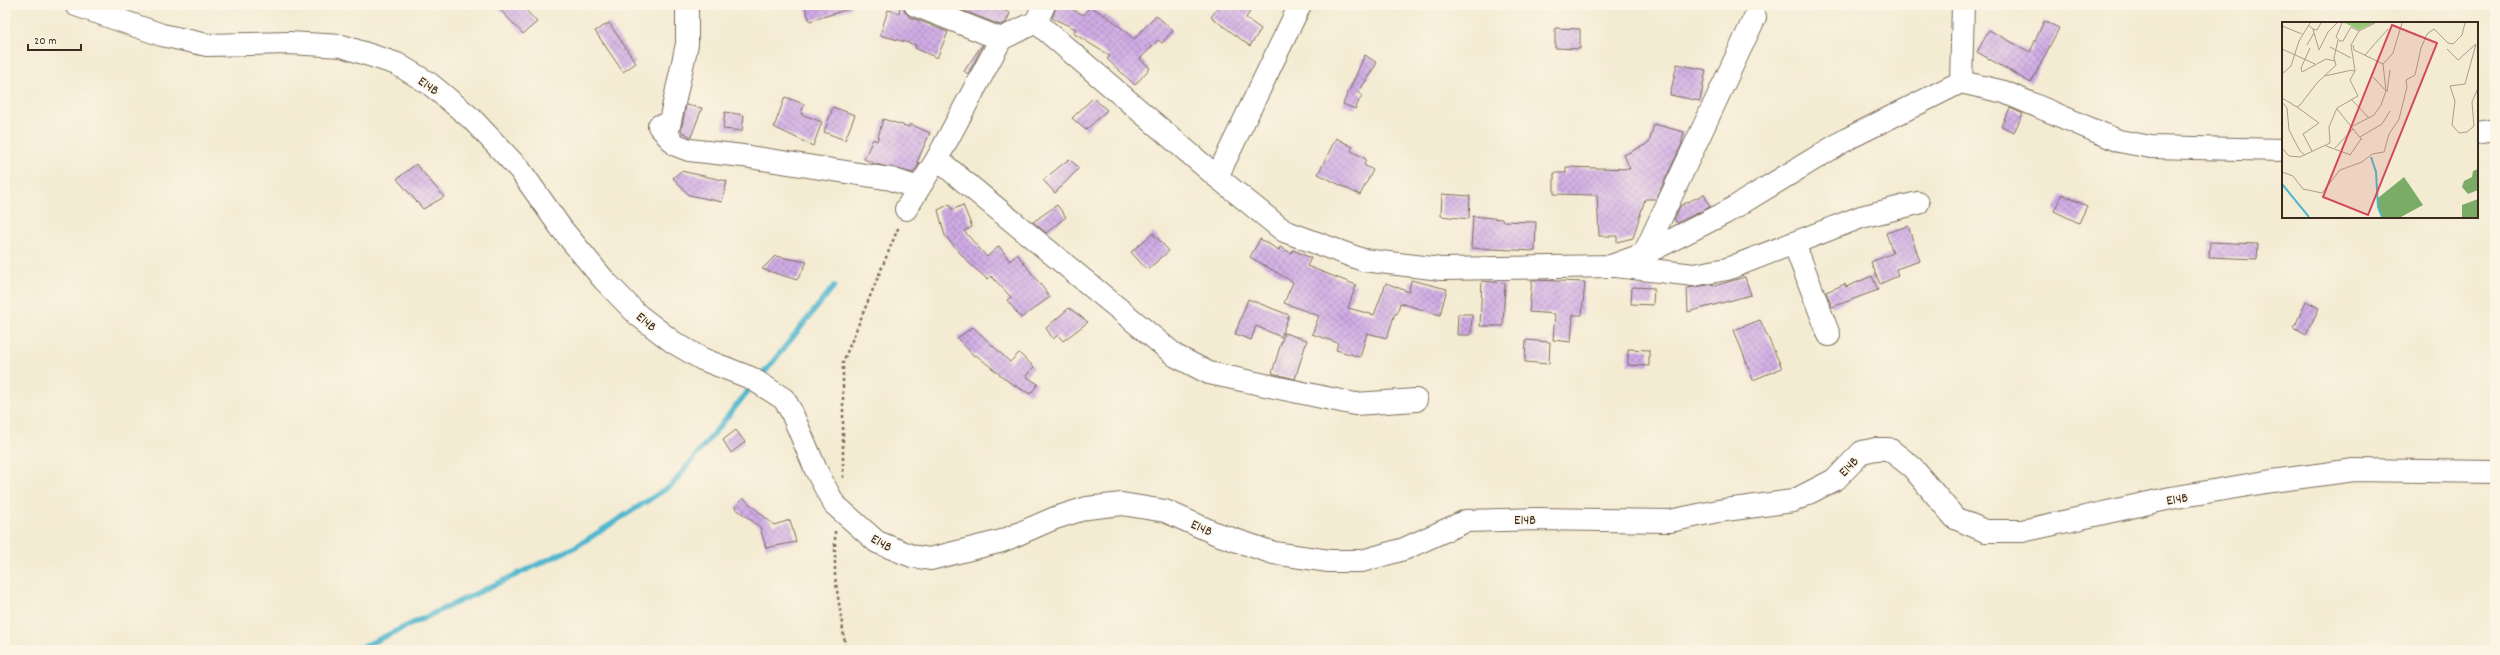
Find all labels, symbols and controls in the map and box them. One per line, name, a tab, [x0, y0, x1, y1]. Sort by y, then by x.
inset map	[2282, 22, 2478, 218]
scale bar	[28, 26, 81, 52]
text: 20 m	[34, 33, 57, 50]
street label: E14B	[413, 72, 443, 101]
street label: E14B	[631, 308, 661, 337]
street label: E14B	[1835, 452, 1864, 482]
street label: E14B	[2165, 488, 2190, 512]
street label: E14B	[1514, 511, 1536, 531]
street label: E14B	[1187, 515, 1216, 543]
street label: E14B	[867, 530, 896, 558]

